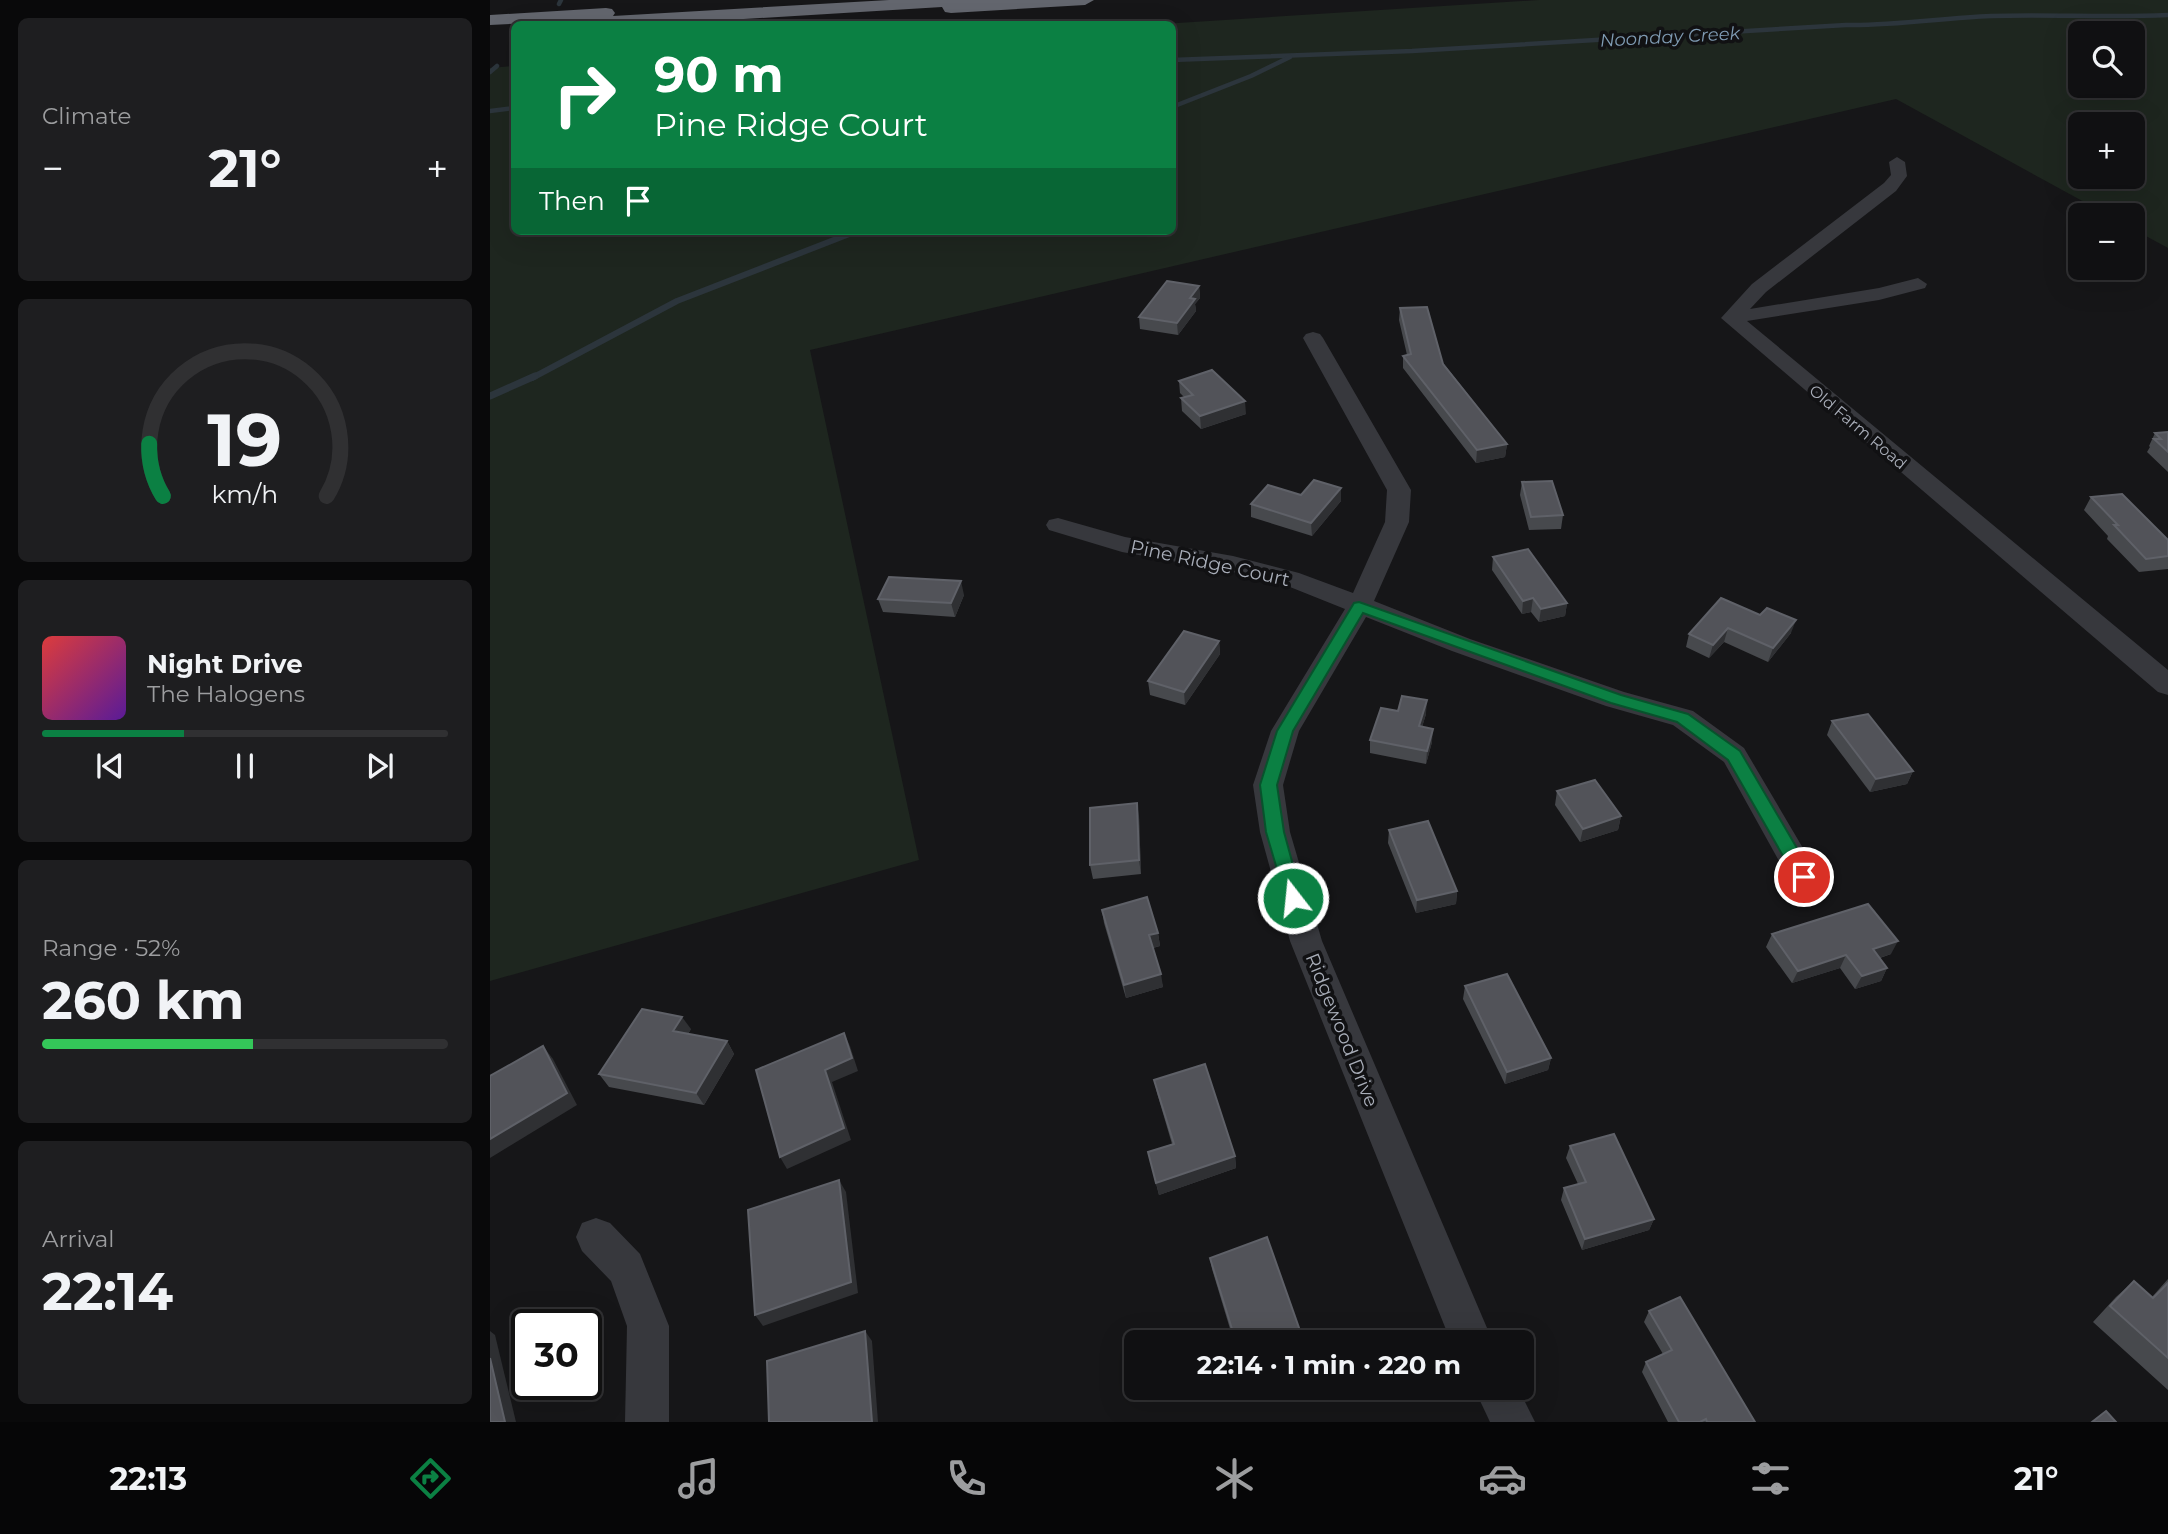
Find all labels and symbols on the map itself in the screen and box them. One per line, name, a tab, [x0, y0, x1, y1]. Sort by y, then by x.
water label: Noonday Creek	[1599, 22, 1742, 52]
street label: Old Farm Road	[1805, 381, 1911, 473]
street label: Pine Ridge Court	[1128, 535, 1292, 591]
pin	[1774, 847, 1834, 907]
position arrow	[1256, 861, 1330, 935]
street label: Ridgewood Drive	[1301, 950, 1383, 1110]
speed limit sign: 30	[511, 1309, 602, 1400]

